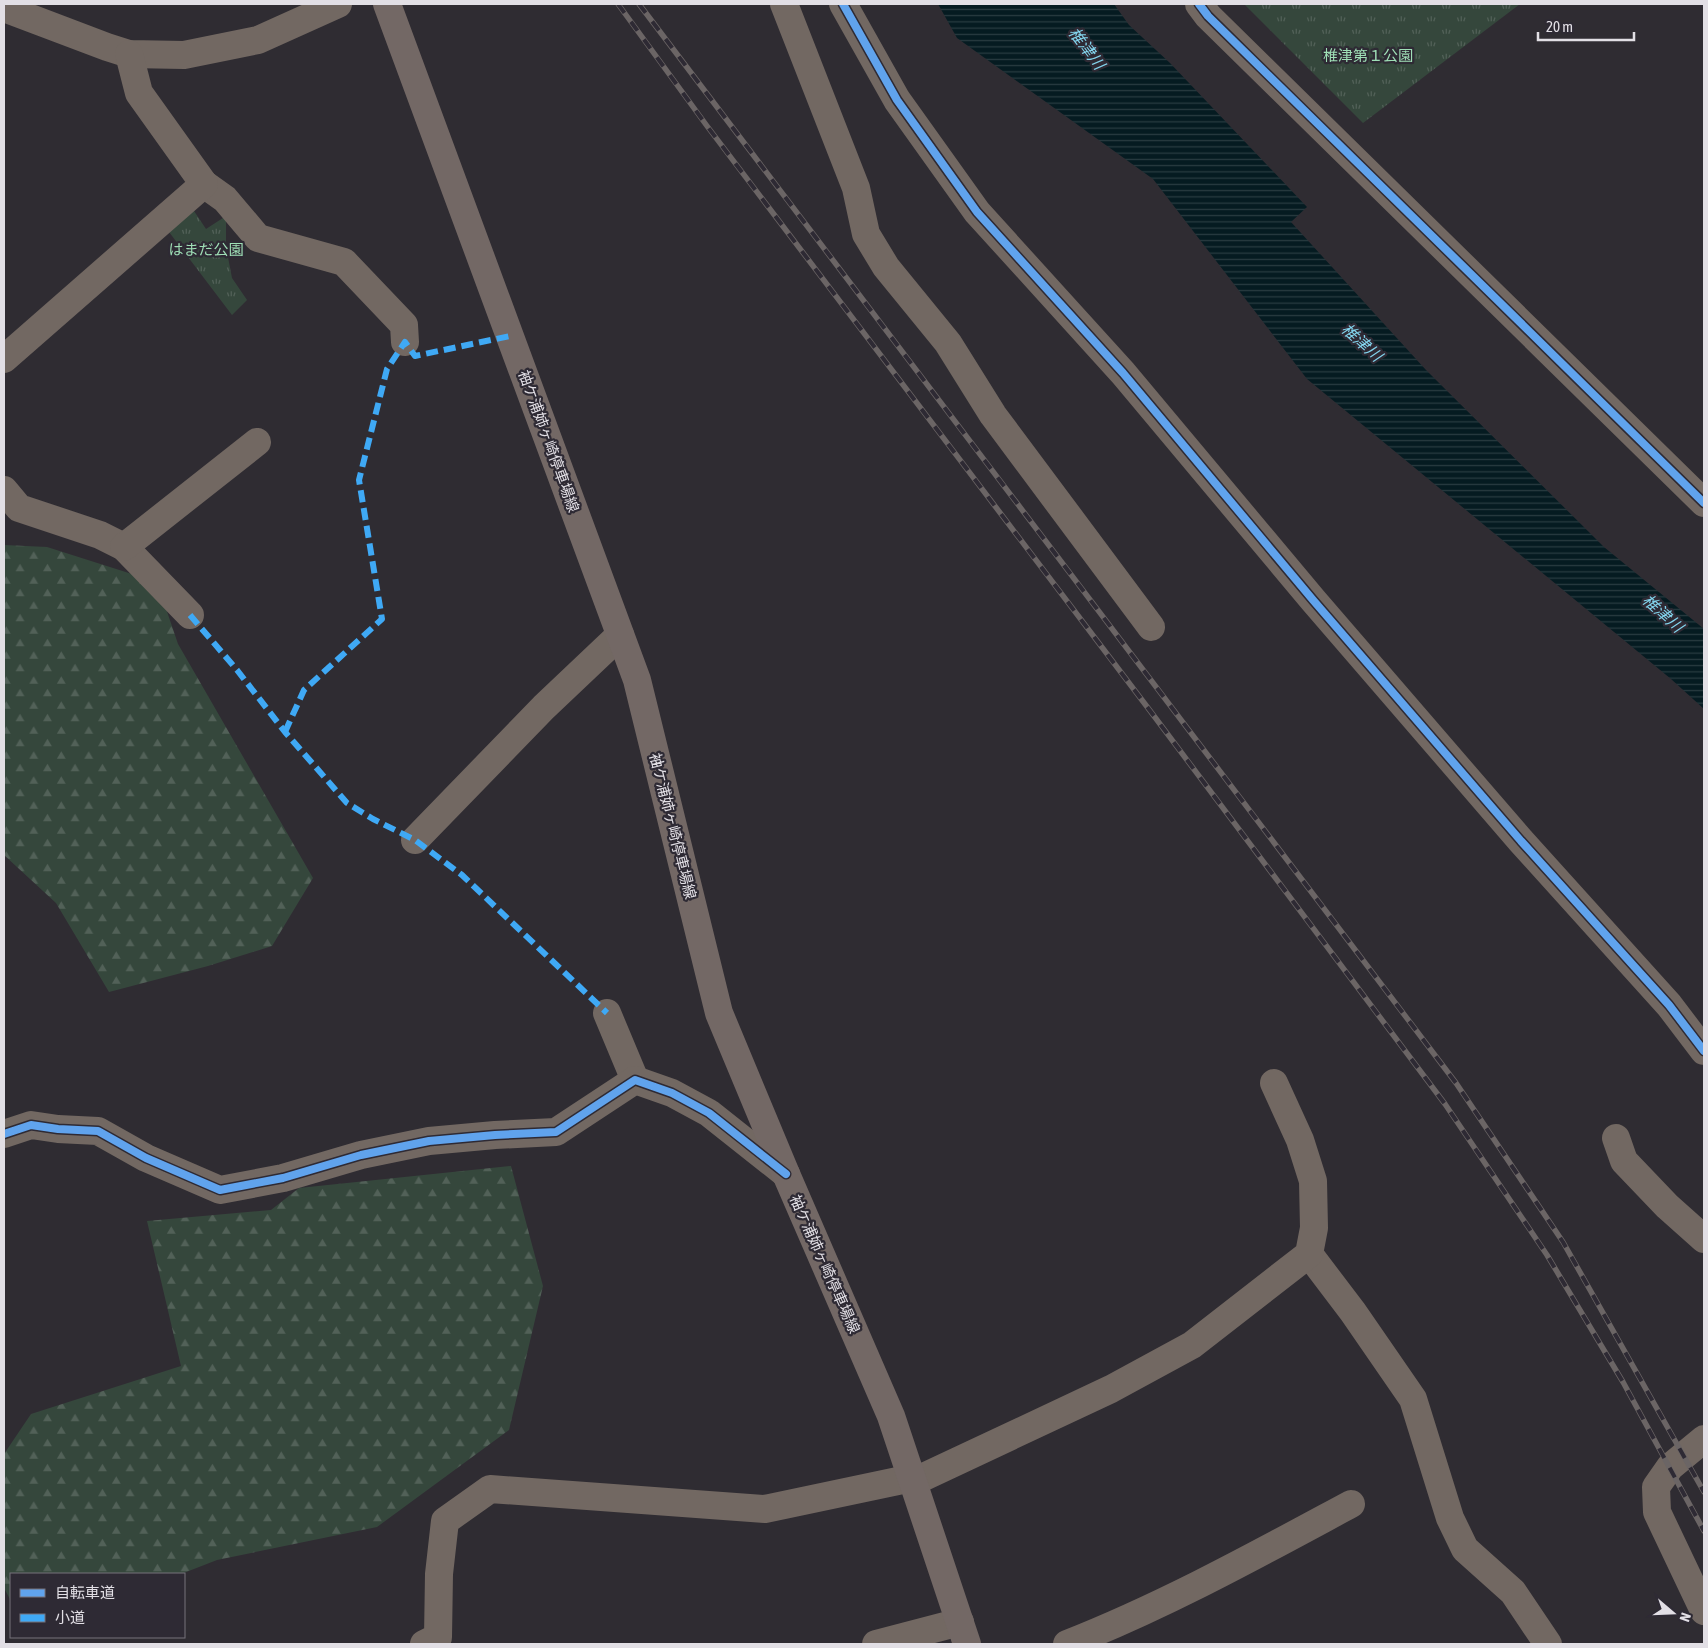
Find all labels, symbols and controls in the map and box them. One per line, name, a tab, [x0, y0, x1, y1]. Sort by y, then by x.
scale bar	[1538, 10, 1634, 42]
text: 20 m	[1546, 18, 1573, 35]
water label: 椎津川	[1065, 23, 1110, 74]
park label: 椎津第１公園	[1323, 47, 1413, 64]
park label: はまだ公園	[168, 241, 244, 258]
water label: 椎津川	[1338, 319, 1387, 366]
street label: 袖ケ浦姉ヶ崎停車場線	[515, 368, 583, 514]
water label: 椎津川	[1639, 590, 1688, 637]
street label: 袖ケ浦姉ヶ崎停車場線	[647, 751, 699, 901]
street label: 袖ケ浦姉ヶ崎停車場線	[787, 1192, 863, 1336]
legend	[10, 1573, 185, 1638]
text: 自転車道	[55, 1584, 115, 1601]
north arrow	[1648, 1588, 1698, 1638]
text: 小道	[55, 1609, 85, 1626]
text: N	[1676, 1611, 1694, 1624]

